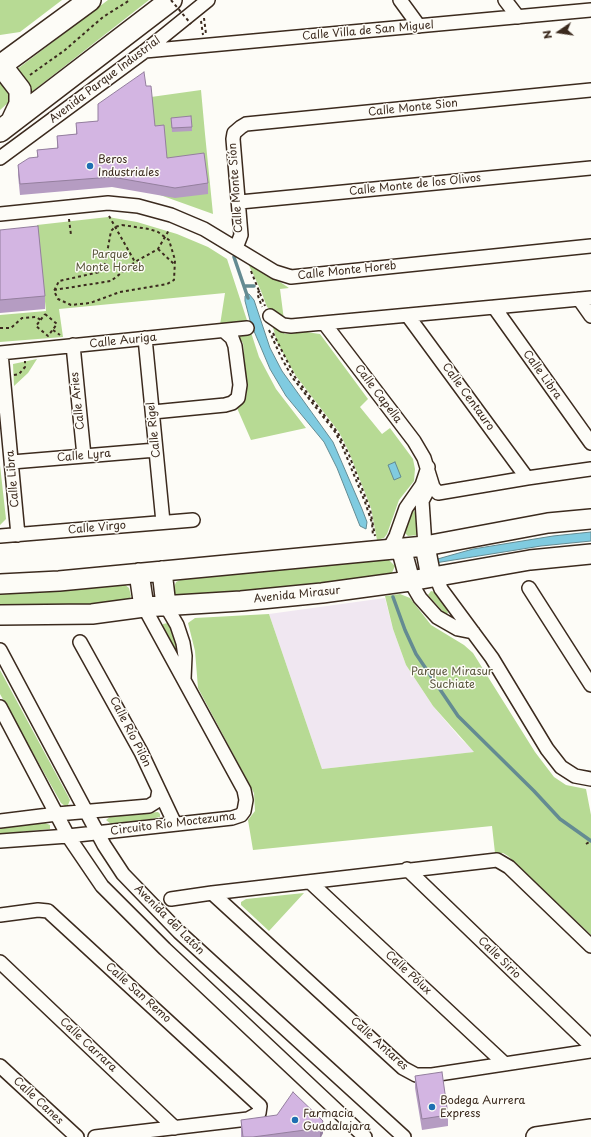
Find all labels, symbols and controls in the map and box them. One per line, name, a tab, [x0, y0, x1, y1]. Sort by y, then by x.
north arrow	[539, 12, 579, 52]
street label: Calle Villa de San Miguel	[302, 19, 434, 43]
text: N	[538, 29, 556, 41]
street label: Avenida Parque Industrial	[47, 34, 163, 126]
street label: Calle Monte Sion	[367, 97, 459, 119]
street label: Calle Monte Sión	[226, 143, 246, 233]
place label: Beros Industriales	[98, 153, 159, 179]
marker: Beros Industriales	[85, 161, 95, 171]
street label: Calle Monte de los Olivos	[348, 172, 482, 198]
park label: Parque Monte Horeb	[76, 248, 144, 274]
street label: Calle Monte Horeb	[297, 259, 397, 283]
street label: Calle Auriga	[89, 331, 157, 351]
street label: Calle Libra	[520, 348, 564, 402]
street label: Calle Centauro	[439, 361, 497, 433]
street label: Calle Capella	[352, 362, 404, 426]
street label: Calle Aries	[68, 371, 88, 431]
street label: Calle Rigel	[145, 401, 163, 459]
street label: Calle Lyra	[56, 447, 112, 465]
street label: Calle Libra	[4, 450, 22, 508]
street label: Calle Virgo	[68, 519, 126, 537]
street label: Avenida Mirasur	[253, 584, 341, 606]
park label: Parque Mirasur Suchiate	[411, 665, 493, 691]
street label: Calle Río Pilón	[107, 695, 153, 769]
street label: Circuito Río Moctezuma	[110, 810, 236, 838]
street label: Avenida del Latón	[131, 882, 207, 958]
street label: Calle Sirio	[475, 934, 523, 982]
street label: Calle Pólux	[382, 948, 434, 998]
street label: Calle San Remo	[103, 960, 173, 1026]
street label: Calle Carrara	[57, 1015, 119, 1075]
street label: Calle Antares	[348, 1015, 410, 1073]
street label: Calle Canes	[10, 1075, 66, 1127]
place label: Bodega Aurrera Express	[440, 1094, 525, 1120]
marker: Bodega Aurrera Express	[427, 1102, 437, 1112]
place label: Farmacia Guadalajara	[303, 1107, 371, 1133]
marker: Farmacia Guadalajara	[290, 1115, 300, 1125]

